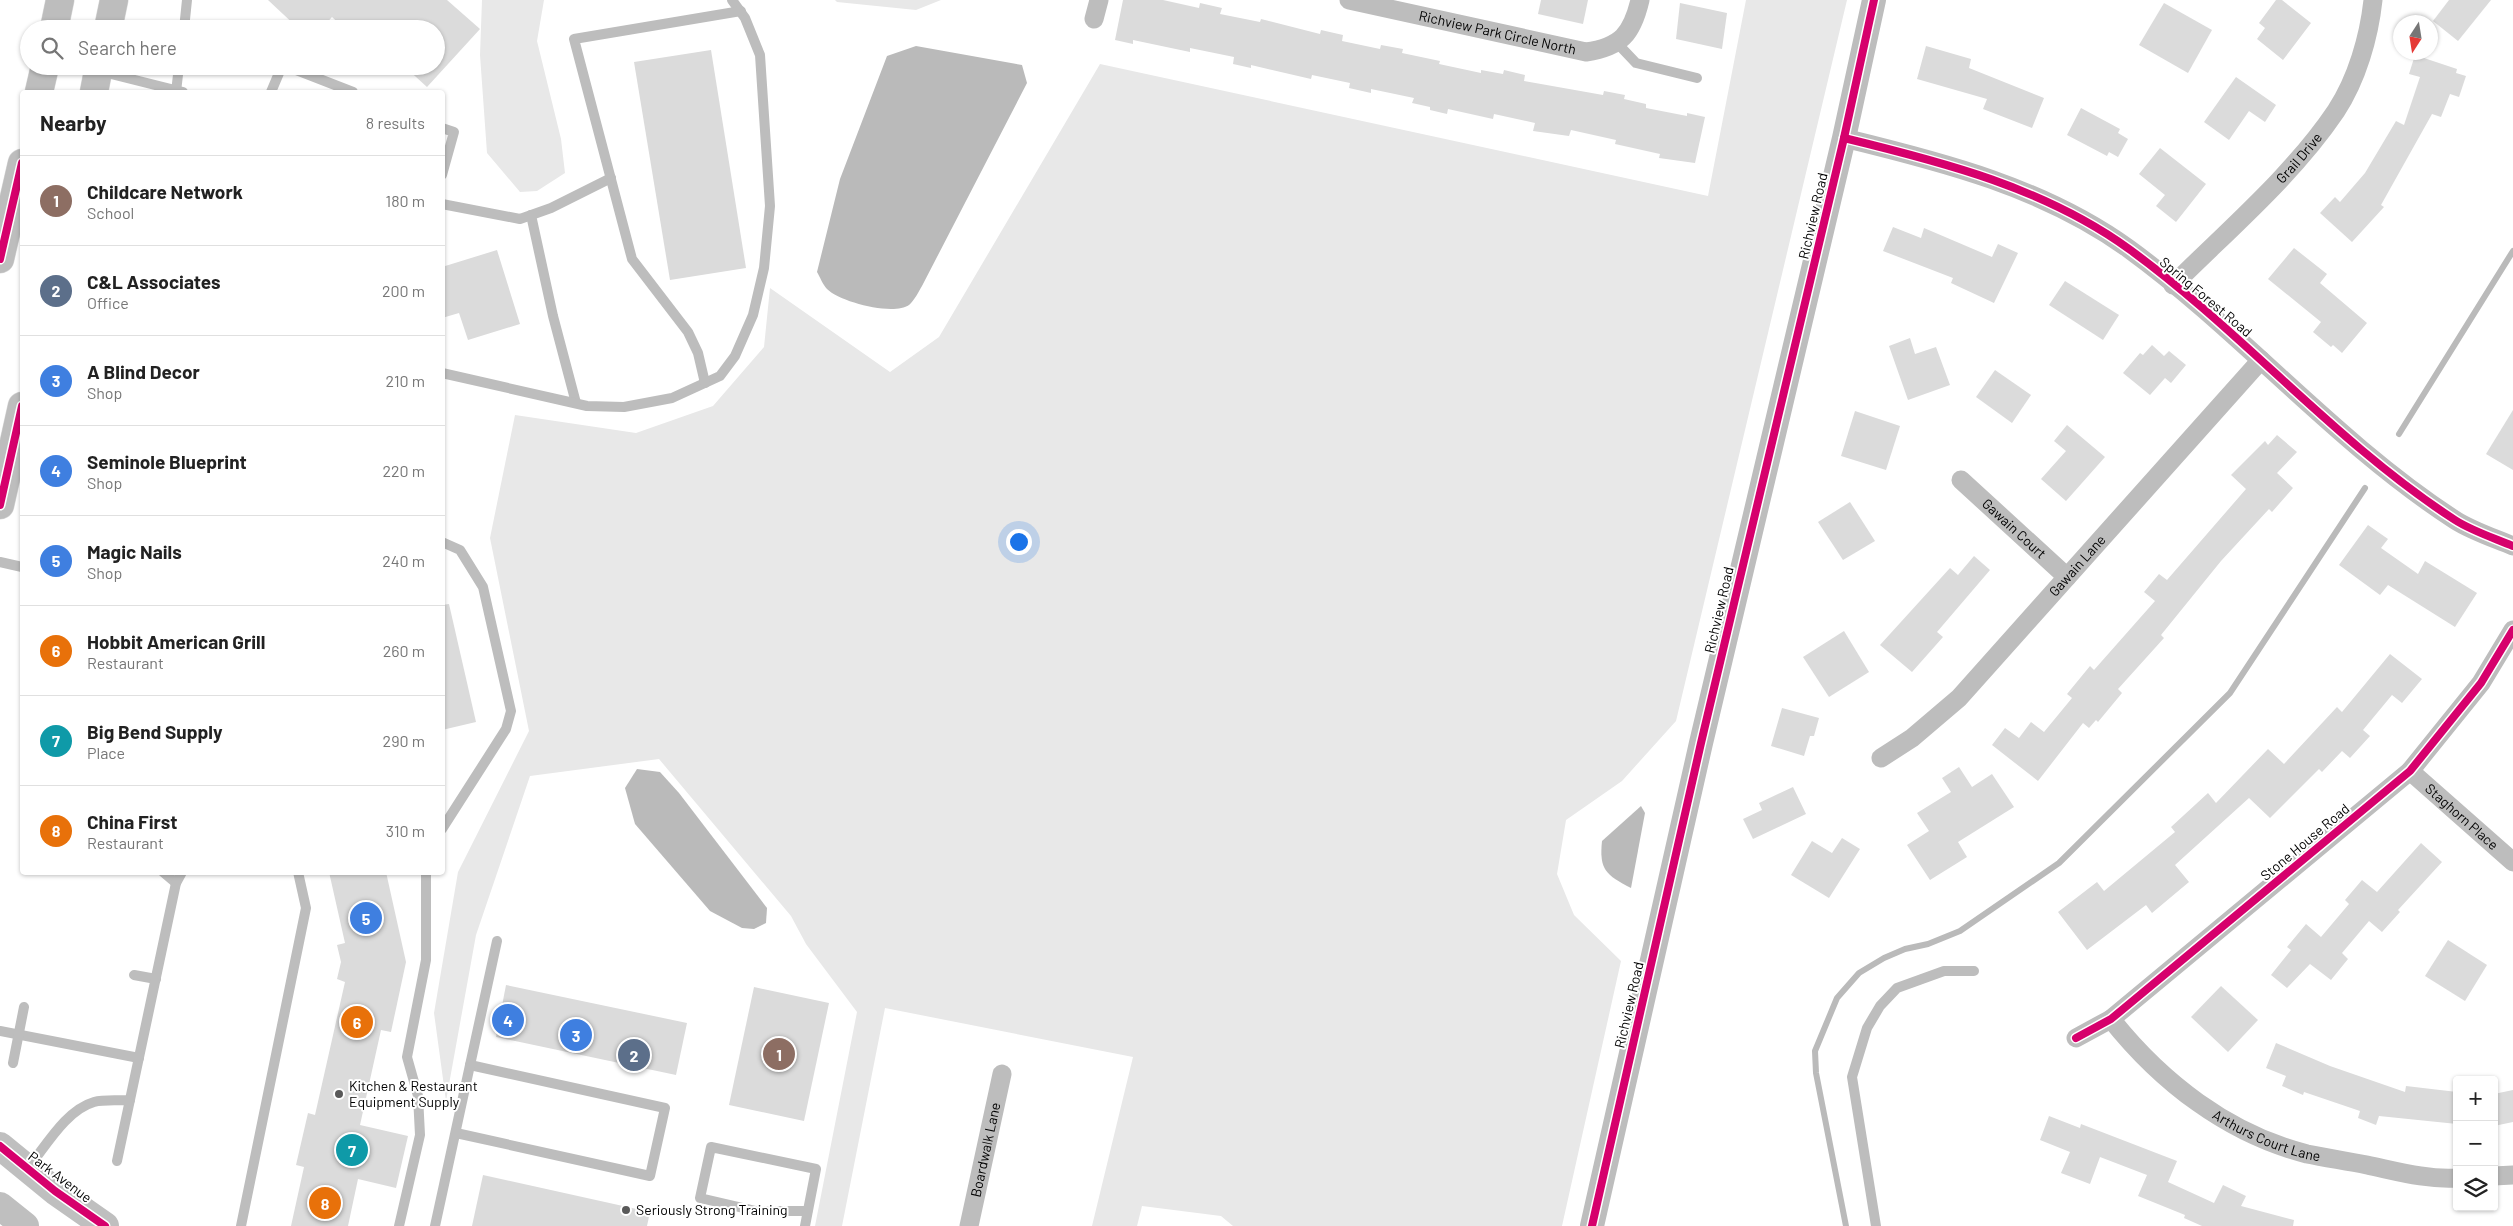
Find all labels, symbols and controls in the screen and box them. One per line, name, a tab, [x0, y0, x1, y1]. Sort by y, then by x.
street label: Richview Park Circle North	[1417, 7, 1578, 58]
north arrow	[2393, 15, 2438, 60]
search box	[20, 20, 445, 75]
icon: search	[38, 34, 66, 62]
text: Search here	[78, 36, 177, 59]
text: Nearby	[40, 110, 106, 135]
text: 8 results	[366, 113, 425, 132]
street label: Grail Drive	[2272, 129, 2325, 187]
street label: Richview Road	[1794, 171, 1831, 261]
text: Childcare Network	[87, 180, 243, 203]
text: 1	[53, 191, 59, 210]
text: 180 m	[386, 191, 425, 210]
text: School	[87, 203, 134, 222]
street label: Spring Forest Road	[2157, 253, 2256, 340]
text: C&L Associates	[87, 270, 221, 293]
text: 2	[52, 281, 60, 300]
text: 200 m	[382, 281, 425, 300]
text: Office	[87, 293, 129, 312]
text: A Blind Decor	[87, 360, 200, 383]
text: 3	[52, 371, 60, 390]
text: 210 m	[386, 371, 425, 390]
text: Shop	[87, 383, 122, 402]
text: Seminole Blueprint	[87, 450, 247, 473]
text: 4	[51, 461, 61, 480]
text: 220 m	[382, 461, 425, 480]
text: Shop	[87, 473, 122, 492]
street label: Gawain Court	[1979, 495, 2050, 562]
your location	[1006, 529, 1032, 555]
street label: Gawain Lane	[2045, 531, 2109, 600]
text: Magic Nails	[87, 540, 182, 563]
text: 5	[52, 551, 60, 570]
text: 240 m	[382, 551, 425, 570]
text: Shop	[87, 563, 122, 582]
street label: Richview Road	[1700, 565, 1737, 655]
text: Hobbit American Grill	[87, 630, 265, 653]
text: 6	[52, 641, 60, 660]
text: 260 m	[383, 641, 425, 660]
text: Restaurant	[87, 653, 164, 672]
text: Big Bend Supply	[87, 720, 223, 743]
text: 7	[52, 731, 60, 750]
text: 290 m	[383, 731, 425, 750]
text: Place	[87, 743, 125, 762]
street label: Staghorn Place	[2422, 780, 2502, 853]
street label: Stone House Road	[2257, 800, 2353, 884]
text: China First	[87, 810, 177, 833]
text: 8	[52, 821, 60, 840]
text: 310 m	[386, 821, 425, 840]
text: Restaurant	[87, 833, 164, 852]
pin: 5	[350, 899, 382, 937]
street label: Richview Road	[1610, 960, 1647, 1050]
pin: 4	[492, 1001, 524, 1039]
pin: 6	[341, 1003, 373, 1041]
pin: 3	[560, 1016, 592, 1054]
pin: 1	[763, 1035, 795, 1073]
pin: 2	[618, 1036, 650, 1074]
map controls	[2453, 1076, 2498, 1211]
button: +	[2453, 1076, 2498, 1121]
place label: Kitchen & Restaurant Equipment Supply	[349, 1077, 478, 1110]
marker: Kitchen & Restaurant Equipment Supply	[333, 1088, 345, 1100]
street label: Boardwalk Lane	[967, 1101, 1004, 1199]
street label: Arthurs Court Lane	[2210, 1106, 2322, 1164]
button: −	[2453, 1121, 2498, 1166]
pin: 7	[336, 1131, 368, 1169]
street label: Park Avenue	[25, 1147, 95, 1206]
button: layers	[2453, 1166, 2498, 1211]
pin: 8	[309, 1184, 341, 1222]
place label: Seriously Strong Training	[636, 1201, 788, 1218]
marker: Seriously Strong Training	[620, 1204, 632, 1216]

